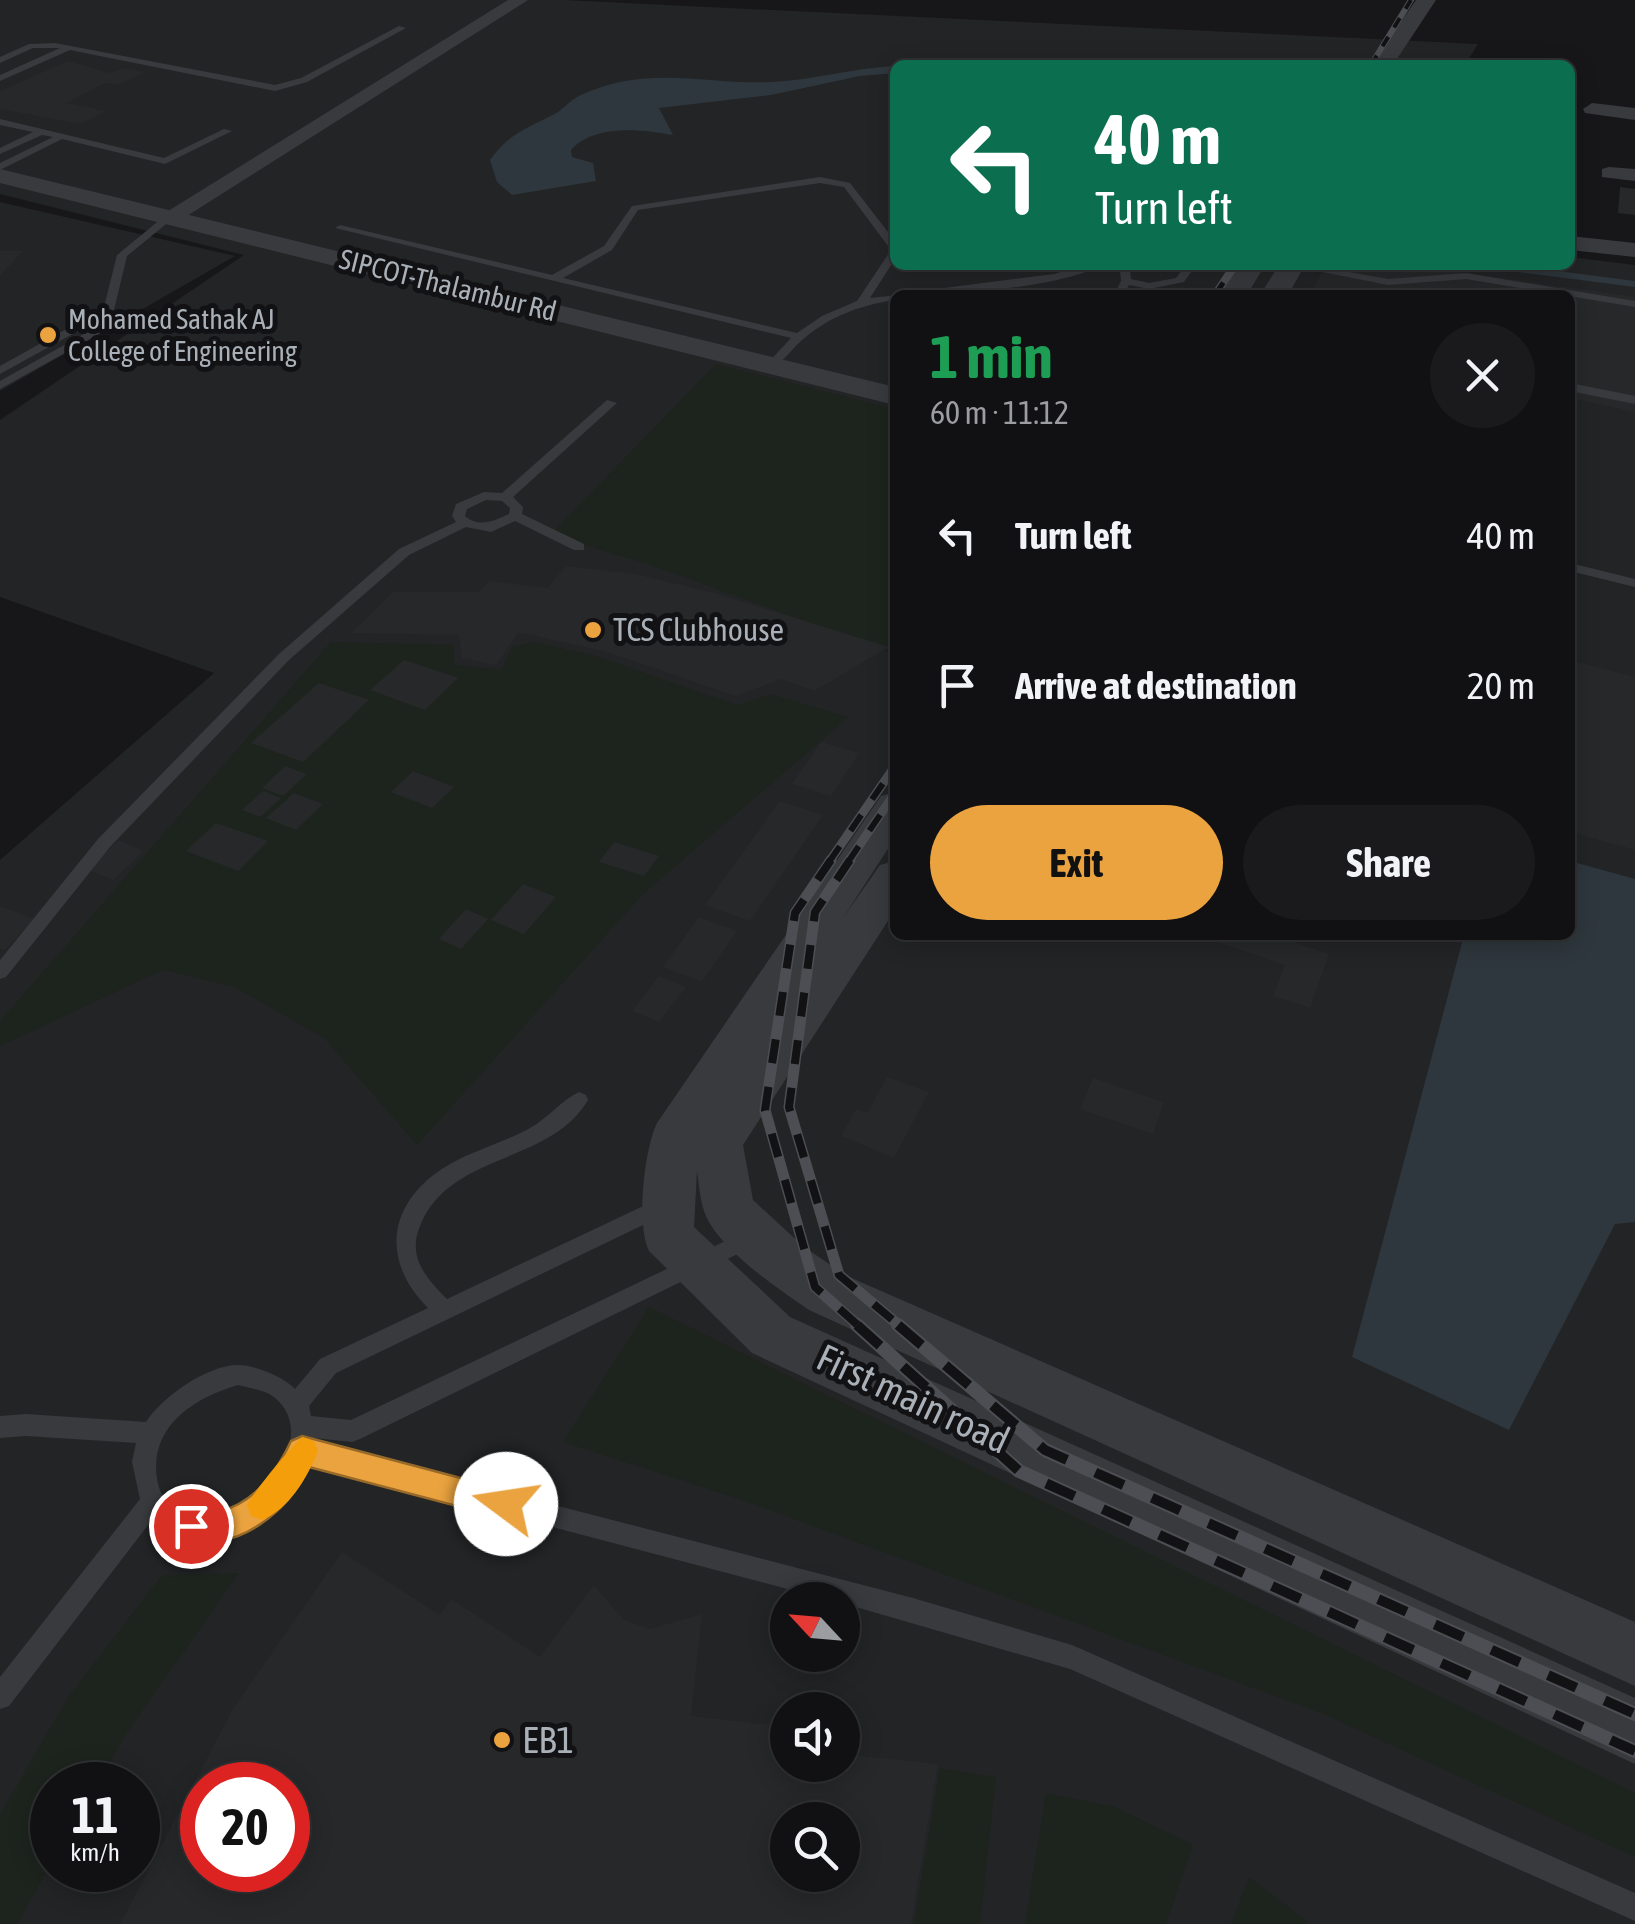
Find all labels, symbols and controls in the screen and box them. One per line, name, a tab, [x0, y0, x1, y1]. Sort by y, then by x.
text: 40 m	[1095, 99, 1221, 179]
icon: left	[930, 100, 1060, 230]
text: Turn left	[1095, 182, 1233, 234]
street label: SIPCOT-Thalambur Rd	[336, 243, 560, 327]
place label: Mohamed Sathak AJ College of Engineering	[68, 303, 297, 367]
text: 1 min	[930, 322, 1053, 391]
button: close	[1430, 323, 1535, 428]
marker: Mohamed Sathak AJ College of Engineering	[37, 324, 59, 346]
text: 60 m · 11:12	[930, 394, 1069, 431]
icon: left	[930, 508, 985, 563]
text: Turn left	[1015, 514, 1131, 557]
text: 40 m	[1467, 514, 1535, 557]
place label: TCS Clubhouse	[613, 611, 784, 648]
marker: TCS Clubhouse	[582, 619, 604, 641]
icon: arrive	[930, 658, 985, 713]
text: Arrive at destination	[1015, 664, 1297, 707]
text: 20 m	[1467, 664, 1535, 707]
button: Exit	[930, 805, 1223, 920]
button: Share	[1243, 805, 1535, 920]
street label: First main road	[810, 1335, 1016, 1462]
position arrow	[454, 1452, 558, 1556]
pin	[149, 1484, 234, 1569]
icon: arrive	[164, 1499, 219, 1554]
north arrow	[770, 1582, 860, 1672]
map controls	[770, 1582, 860, 1892]
button: sound	[770, 1692, 860, 1782]
place label: EB1	[522, 1718, 574, 1761]
marker: EB1	[491, 1729, 513, 1751]
speed limit sign: 20	[180, 1762, 310, 1892]
text: 11	[71, 1786, 118, 1844]
button: search	[770, 1802, 860, 1892]
text: km/h	[70, 1838, 120, 1866]

